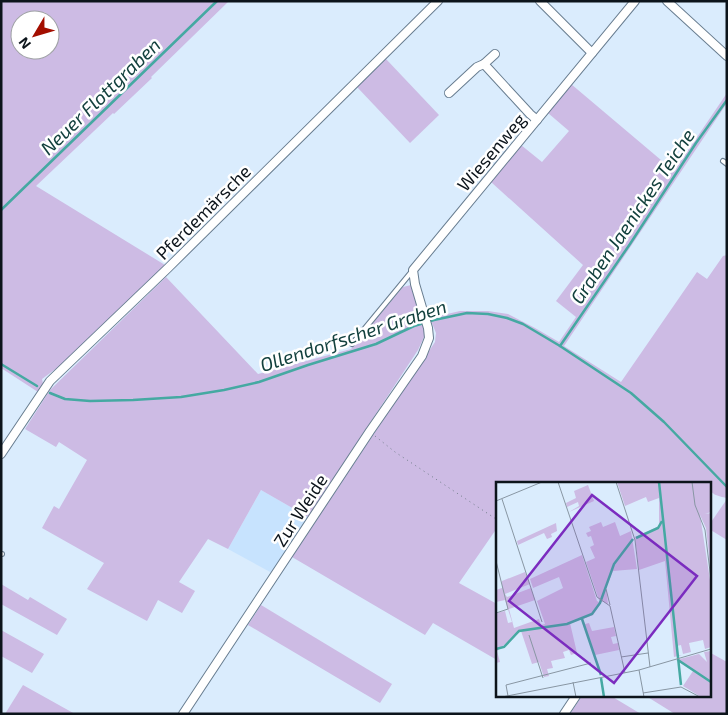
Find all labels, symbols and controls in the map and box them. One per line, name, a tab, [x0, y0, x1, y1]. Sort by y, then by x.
north arrow	[10, 10, 60, 60]
water label: Neuer Flottgraben	[35, 33, 165, 159]
text: N	[15, 34, 34, 53]
street label: Wiesenweg	[452, 109, 530, 195]
water label: Graben Jaenickes Teiche	[565, 124, 699, 308]
street label: Pferdemärsche	[151, 160, 255, 264]
water label: Ollendorfscher Graben	[257, 294, 449, 376]
street label: Zur Weide	[268, 470, 332, 550]
inset map	[496, 482, 710, 698]

